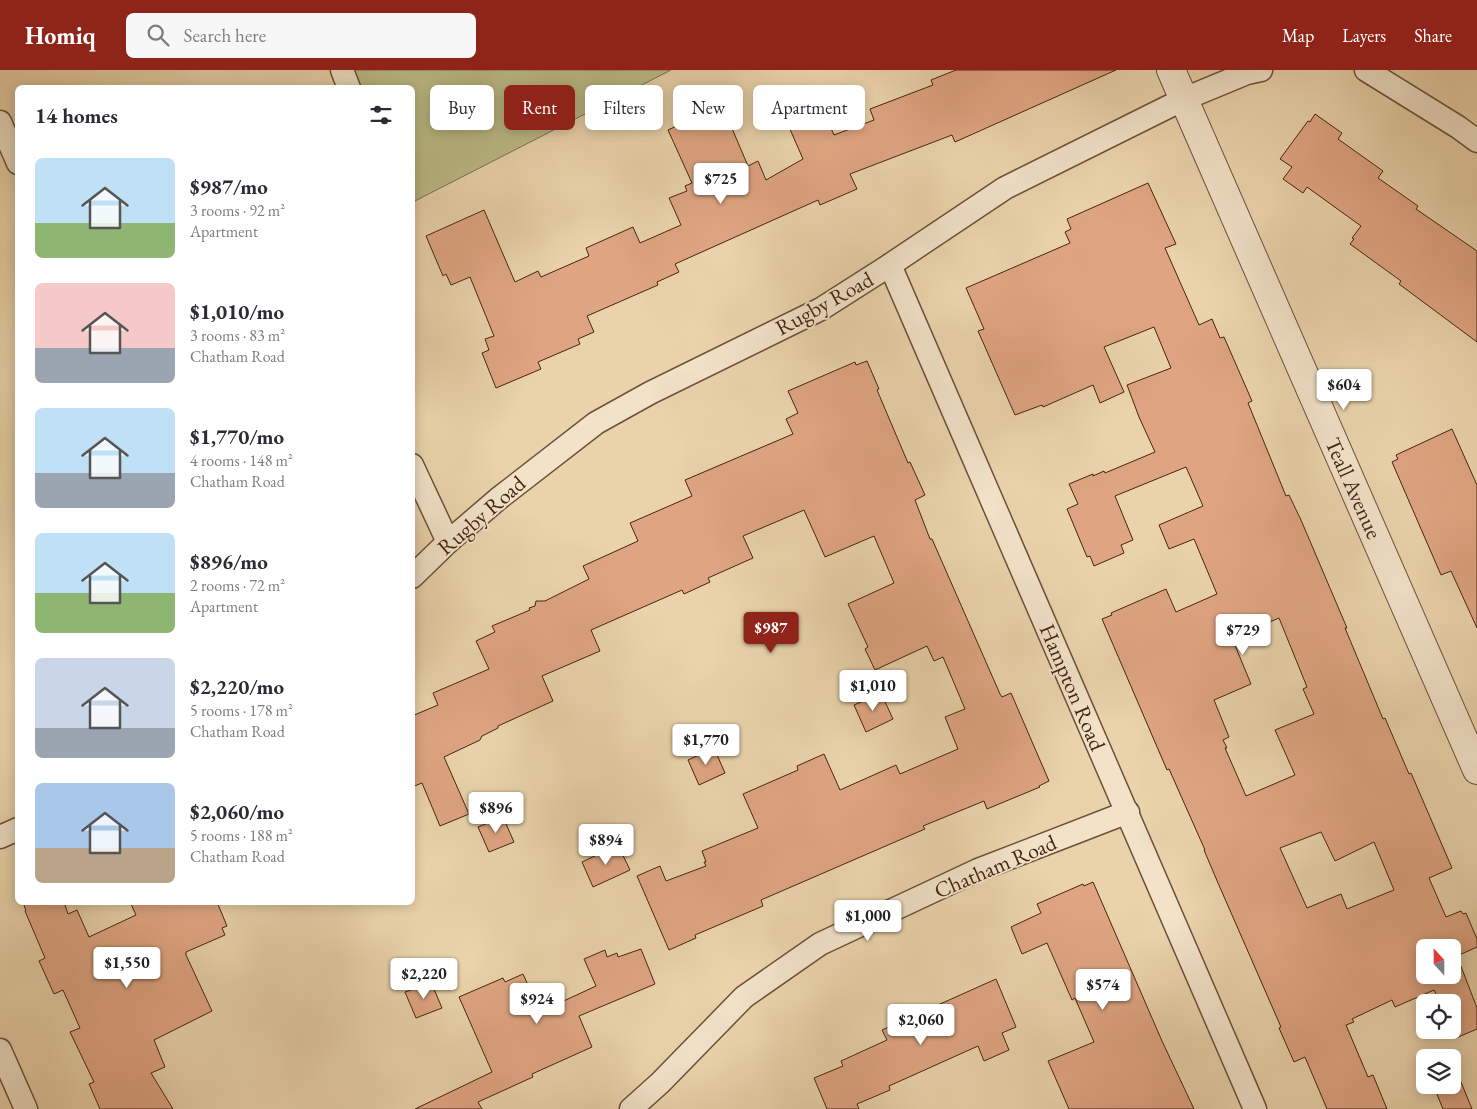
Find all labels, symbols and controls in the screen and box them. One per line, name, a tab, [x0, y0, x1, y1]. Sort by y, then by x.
search box	[126, 13, 476, 58]
text: Homiq	[25, 20, 96, 51]
icon: search	[144, 21, 172, 49]
text: Search here	[184, 23, 266, 48]
text: Map	[1282, 24, 1314, 47]
text: Layers	[1342, 24, 1386, 47]
text: Share	[1414, 24, 1452, 47]
chip: Buy	[430, 85, 494, 130]
chip: Rent	[504, 85, 575, 130]
chip: Filters	[585, 85, 663, 130]
chip: New	[673, 85, 743, 130]
chip: Apartment	[753, 85, 865, 130]
icon: filters	[367, 101, 395, 129]
text: 14 homes	[35, 102, 118, 129]
pin: $725	[691, 162, 751, 205]
text: $725	[705, 168, 737, 189]
text: $987/mo	[190, 173, 268, 200]
icon: home	[75, 178, 135, 238]
text: 3 rooms · 92 m²	[190, 200, 285, 221]
text: Apartment	[190, 221, 258, 242]
street label: Rugby Road	[770, 264, 879, 342]
text: $1,010/mo	[190, 298, 284, 325]
icon: home	[75, 303, 135, 363]
text: 3 rooms · 83 m²	[190, 325, 285, 346]
text: Chatham Road	[190, 346, 285, 367]
pin: $604	[1314, 368, 1374, 411]
text: $604	[1328, 374, 1360, 395]
text: $1,770/mo	[190, 423, 284, 450]
icon: home	[75, 428, 135, 488]
street label: Teall Avenue	[1318, 433, 1389, 544]
text: 4 rooms · 148 m²	[190, 450, 293, 471]
street label: Rugby Road	[431, 469, 532, 562]
text: Chatham Road	[190, 471, 285, 492]
text: $896/mo	[190, 548, 268, 575]
icon: home	[75, 553, 135, 613]
text: 2 rooms · 72 m²	[190, 575, 285, 596]
text: Apartment	[190, 596, 258, 617]
pin: $987	[741, 612, 801, 654]
pin: $729	[1213, 614, 1273, 656]
text: $987	[755, 617, 787, 638]
street label: Hampton Road	[1033, 619, 1113, 756]
text: $729	[1227, 619, 1259, 640]
pin: $1,010	[832, 670, 914, 712]
text: $2,220/mo	[190, 673, 284, 700]
text: $1,010	[850, 675, 896, 696]
icon: home	[75, 678, 135, 738]
text: 5 rooms · 178 m²	[190, 700, 293, 721]
text: Chatham Road	[190, 721, 285, 742]
pin: $1,770	[665, 724, 747, 766]
text: $1,770	[683, 729, 729, 750]
pin: $896	[466, 792, 526, 834]
text: $896	[480, 797, 512, 818]
text: $2,060/mo	[190, 798, 284, 825]
icon: home	[75, 803, 135, 863]
pin: $894	[576, 824, 636, 866]
text: 5 rooms · 188 m²	[190, 825, 293, 846]
street label: Chatham Road	[930, 827, 1062, 905]
text: $894	[590, 829, 622, 850]
text: Chatham Road	[190, 846, 285, 867]
pin: $1,000	[827, 900, 909, 942]
text: $1,000	[845, 905, 891, 926]
north arrow	[1416, 939, 1461, 984]
map controls	[1416, 939, 1461, 1094]
pin: $1,550	[86, 946, 168, 989]
text: $1,550	[104, 952, 150, 973]
pin: $2,220	[383, 958, 465, 1000]
text: $2,220	[401, 963, 447, 984]
pin: $574	[1073, 968, 1133, 1011]
text: $574	[1087, 974, 1119, 995]
pin: $924	[507, 982, 567, 1025]
text: $924	[521, 988, 553, 1009]
button: locate	[1416, 994, 1461, 1039]
pin: $2,060	[880, 1004, 962, 1046]
text: $2,060	[898, 1009, 944, 1030]
button: layers	[1416, 1049, 1461, 1094]

